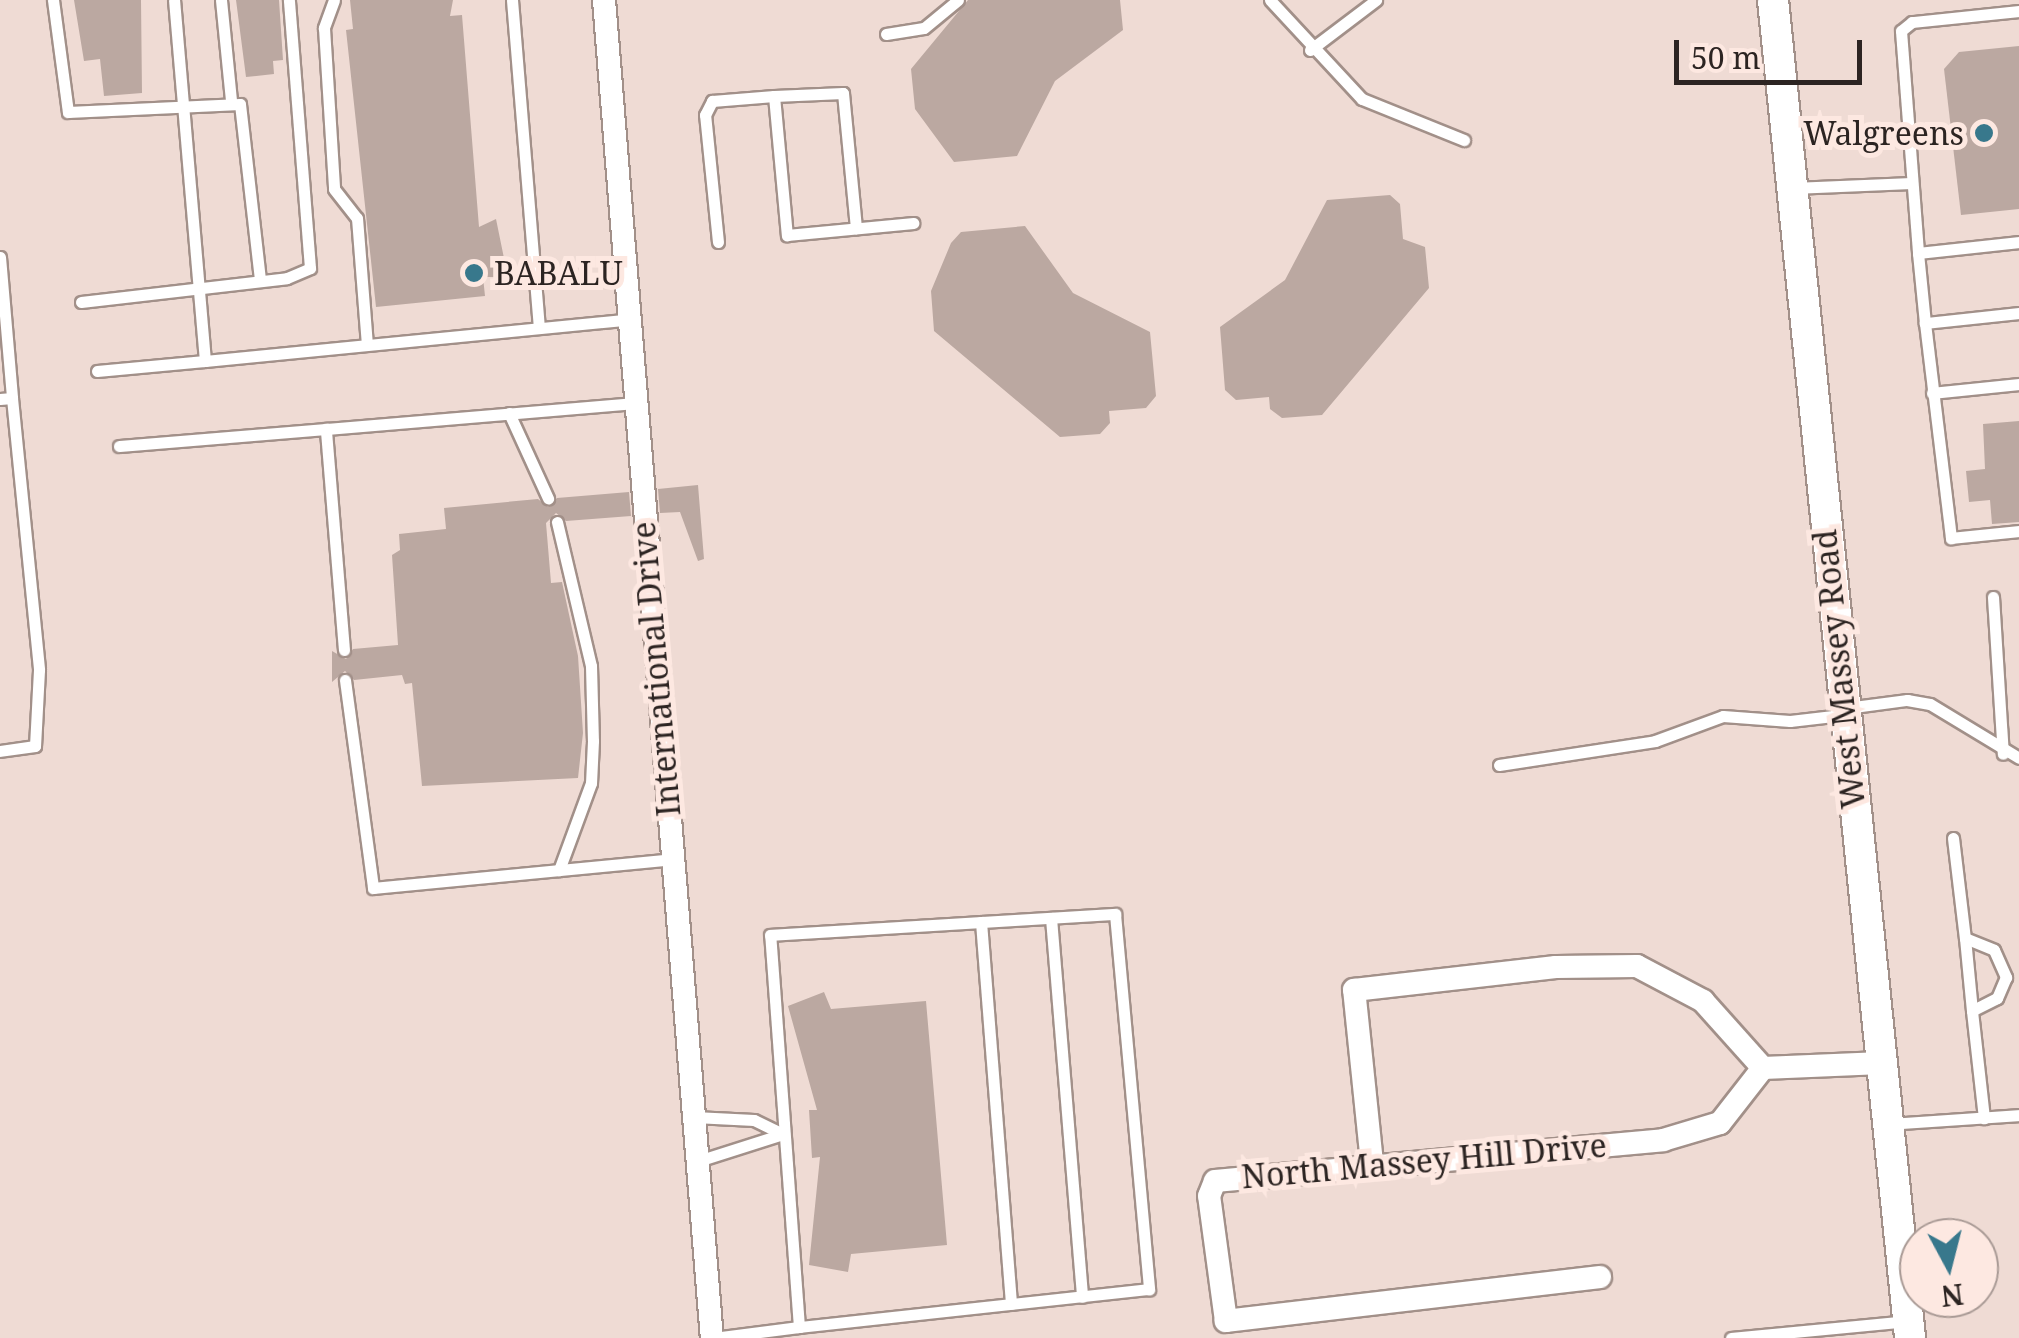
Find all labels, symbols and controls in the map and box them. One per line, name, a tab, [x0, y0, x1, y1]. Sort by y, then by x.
scale bar	[1679, 20, 1866, 82]
text: 50 m	[1691, 37, 1761, 78]
place label: Walgreens	[1803, 114, 1964, 152]
marker: Walgreens	[1973, 122, 1995, 144]
place label: BABALU	[494, 254, 623, 292]
marker: BABALU	[463, 262, 485, 284]
street label: International Drive	[624, 520, 688, 818]
street label: West Massey Road	[1805, 528, 1873, 810]
street label: North Massey Hill Drive	[1240, 1126, 1608, 1196]
north arrow	[1899, 1218, 1999, 1318]
text: N	[1939, 1276, 1966, 1316]

